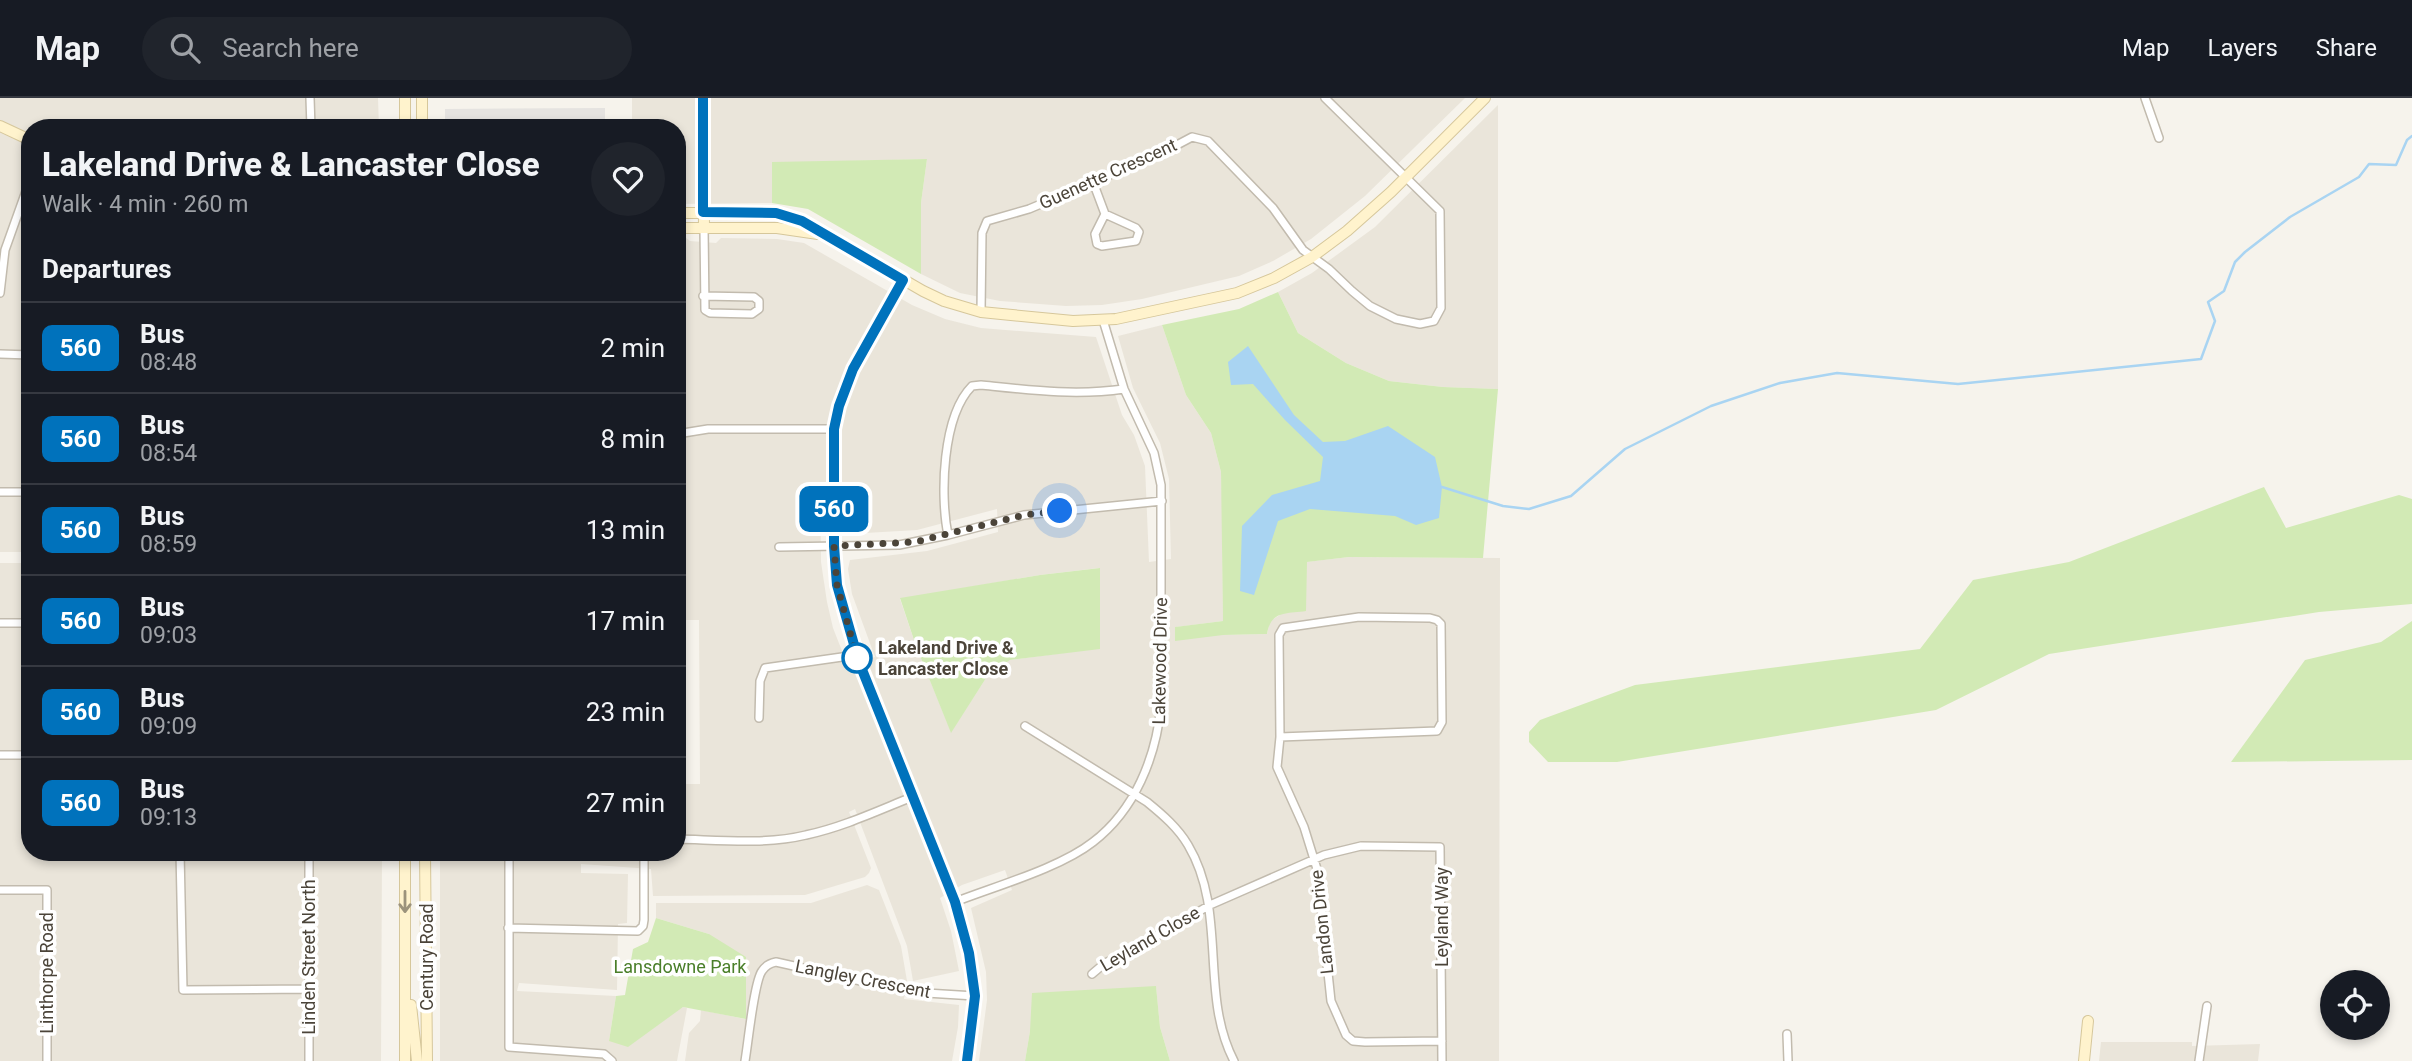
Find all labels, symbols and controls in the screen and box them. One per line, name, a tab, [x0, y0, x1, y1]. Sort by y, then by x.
search box	[142, 17, 632, 80]
text: Map	[35, 29, 100, 68]
icon: search	[166, 29, 204, 67]
text: Search here	[222, 33, 359, 63]
text: Map	[2122, 34, 2170, 62]
text: Layers	[2208, 34, 2278, 62]
text: Share	[2316, 34, 2377, 62]
street label: Guenette Crescent	[1036, 134, 1180, 213]
button: heart	[591, 142, 665, 216]
text: Lakeland Drive & Lancaster Close	[42, 145, 540, 184]
text: Walk · 4 min · 260 m	[42, 191, 248, 218]
text: Departures	[42, 254, 172, 284]
text: Bus	[140, 319, 185, 349]
text: 2 min	[600, 333, 665, 363]
text: 560	[60, 334, 101, 362]
text: 08:48	[140, 349, 197, 376]
text: Bus	[140, 410, 185, 440]
text: 8 min	[600, 424, 665, 454]
text: 560	[60, 425, 101, 453]
text: 08:54	[140, 440, 197, 467]
line badge: 560	[794, 486, 874, 532]
your location	[1042, 493, 1077, 528]
text: 560	[813, 495, 855, 523]
text: Bus	[140, 501, 185, 531]
text: 13 min	[586, 515, 665, 545]
text: 560	[60, 516, 101, 544]
text: 08:59	[140, 531, 197, 558]
text: Bus	[140, 592, 185, 622]
street label: Lakewood Drive	[1148, 597, 1171, 725]
text: 17 min	[586, 606, 665, 636]
text: 560	[60, 607, 101, 635]
text: 09:03	[140, 622, 197, 649]
place label: Lakeland Drive & Lancaster Close	[878, 637, 1014, 679]
marker: Lakeland Drive & Lancaster Close	[842, 643, 872, 673]
text: Bus	[140, 683, 185, 713]
text: 23 min	[586, 697, 665, 727]
text: 560	[60, 698, 101, 726]
text: 09:09	[140, 713, 197, 740]
text: Bus	[140, 774, 185, 804]
text: 27 min	[586, 788, 665, 818]
text: 560	[60, 789, 101, 817]
text: 09:13	[140, 804, 197, 831]
street label: Leyland Way	[1431, 866, 1452, 967]
street label: Landon Drive	[1306, 869, 1337, 975]
street label: Linden Street North	[298, 879, 319, 1035]
one-way arrow	[398, 890, 412, 913]
street label: Leyland Close	[1096, 902, 1203, 976]
street label: Century Road	[416, 903, 437, 1011]
street label: Linthorpe Road	[36, 912, 57, 1034]
street label: Langley Crescent	[794, 955, 933, 1002]
park label: Lansdowne Park	[614, 956, 747, 977]
map controls	[2320, 970, 2390, 1040]
button: locate	[2320, 970, 2390, 1040]

